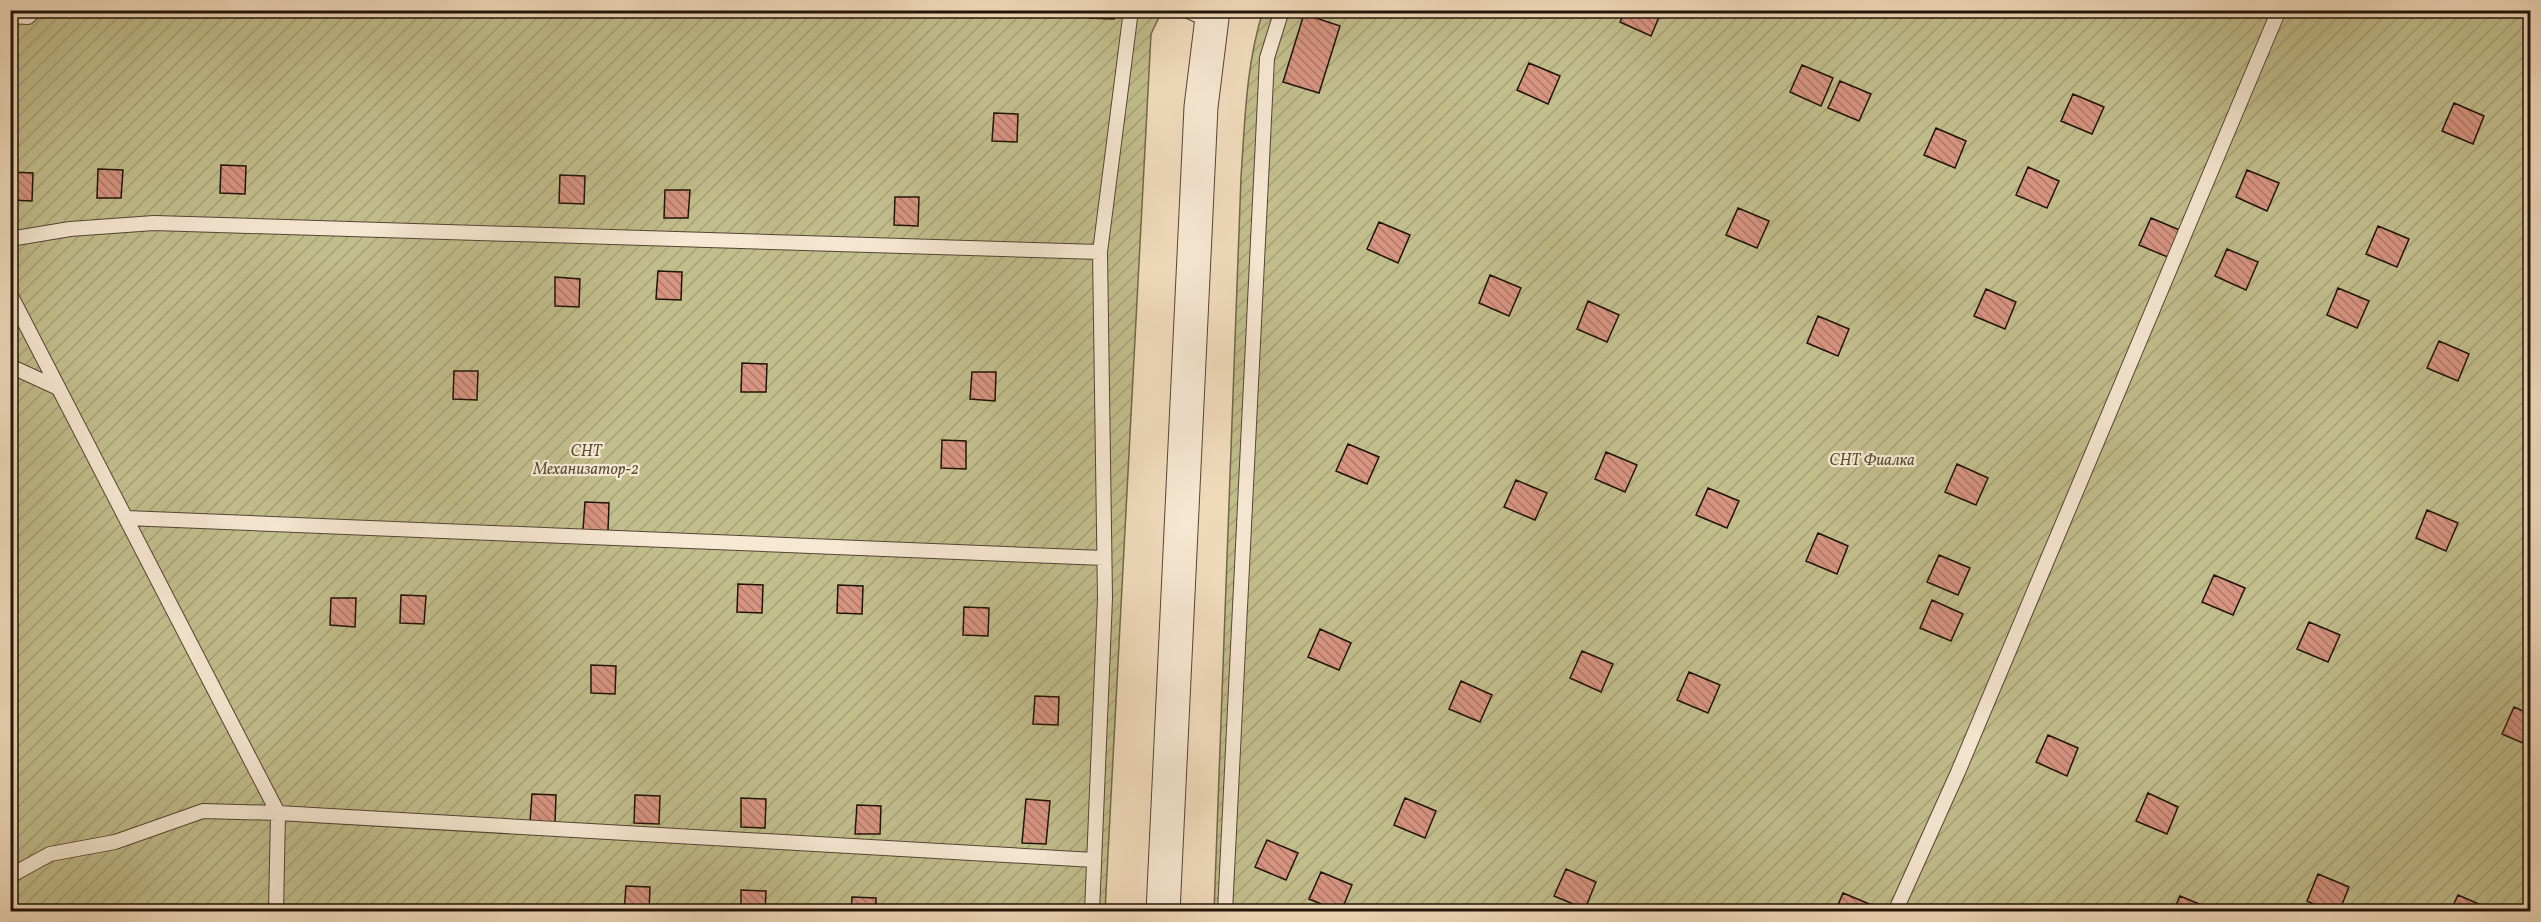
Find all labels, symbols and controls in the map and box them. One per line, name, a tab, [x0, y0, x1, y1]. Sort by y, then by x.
park label: СНТ Механизатор-2	[532, 441, 639, 481]
park label: СНТ Фиалка	[1829, 450, 1915, 472]

